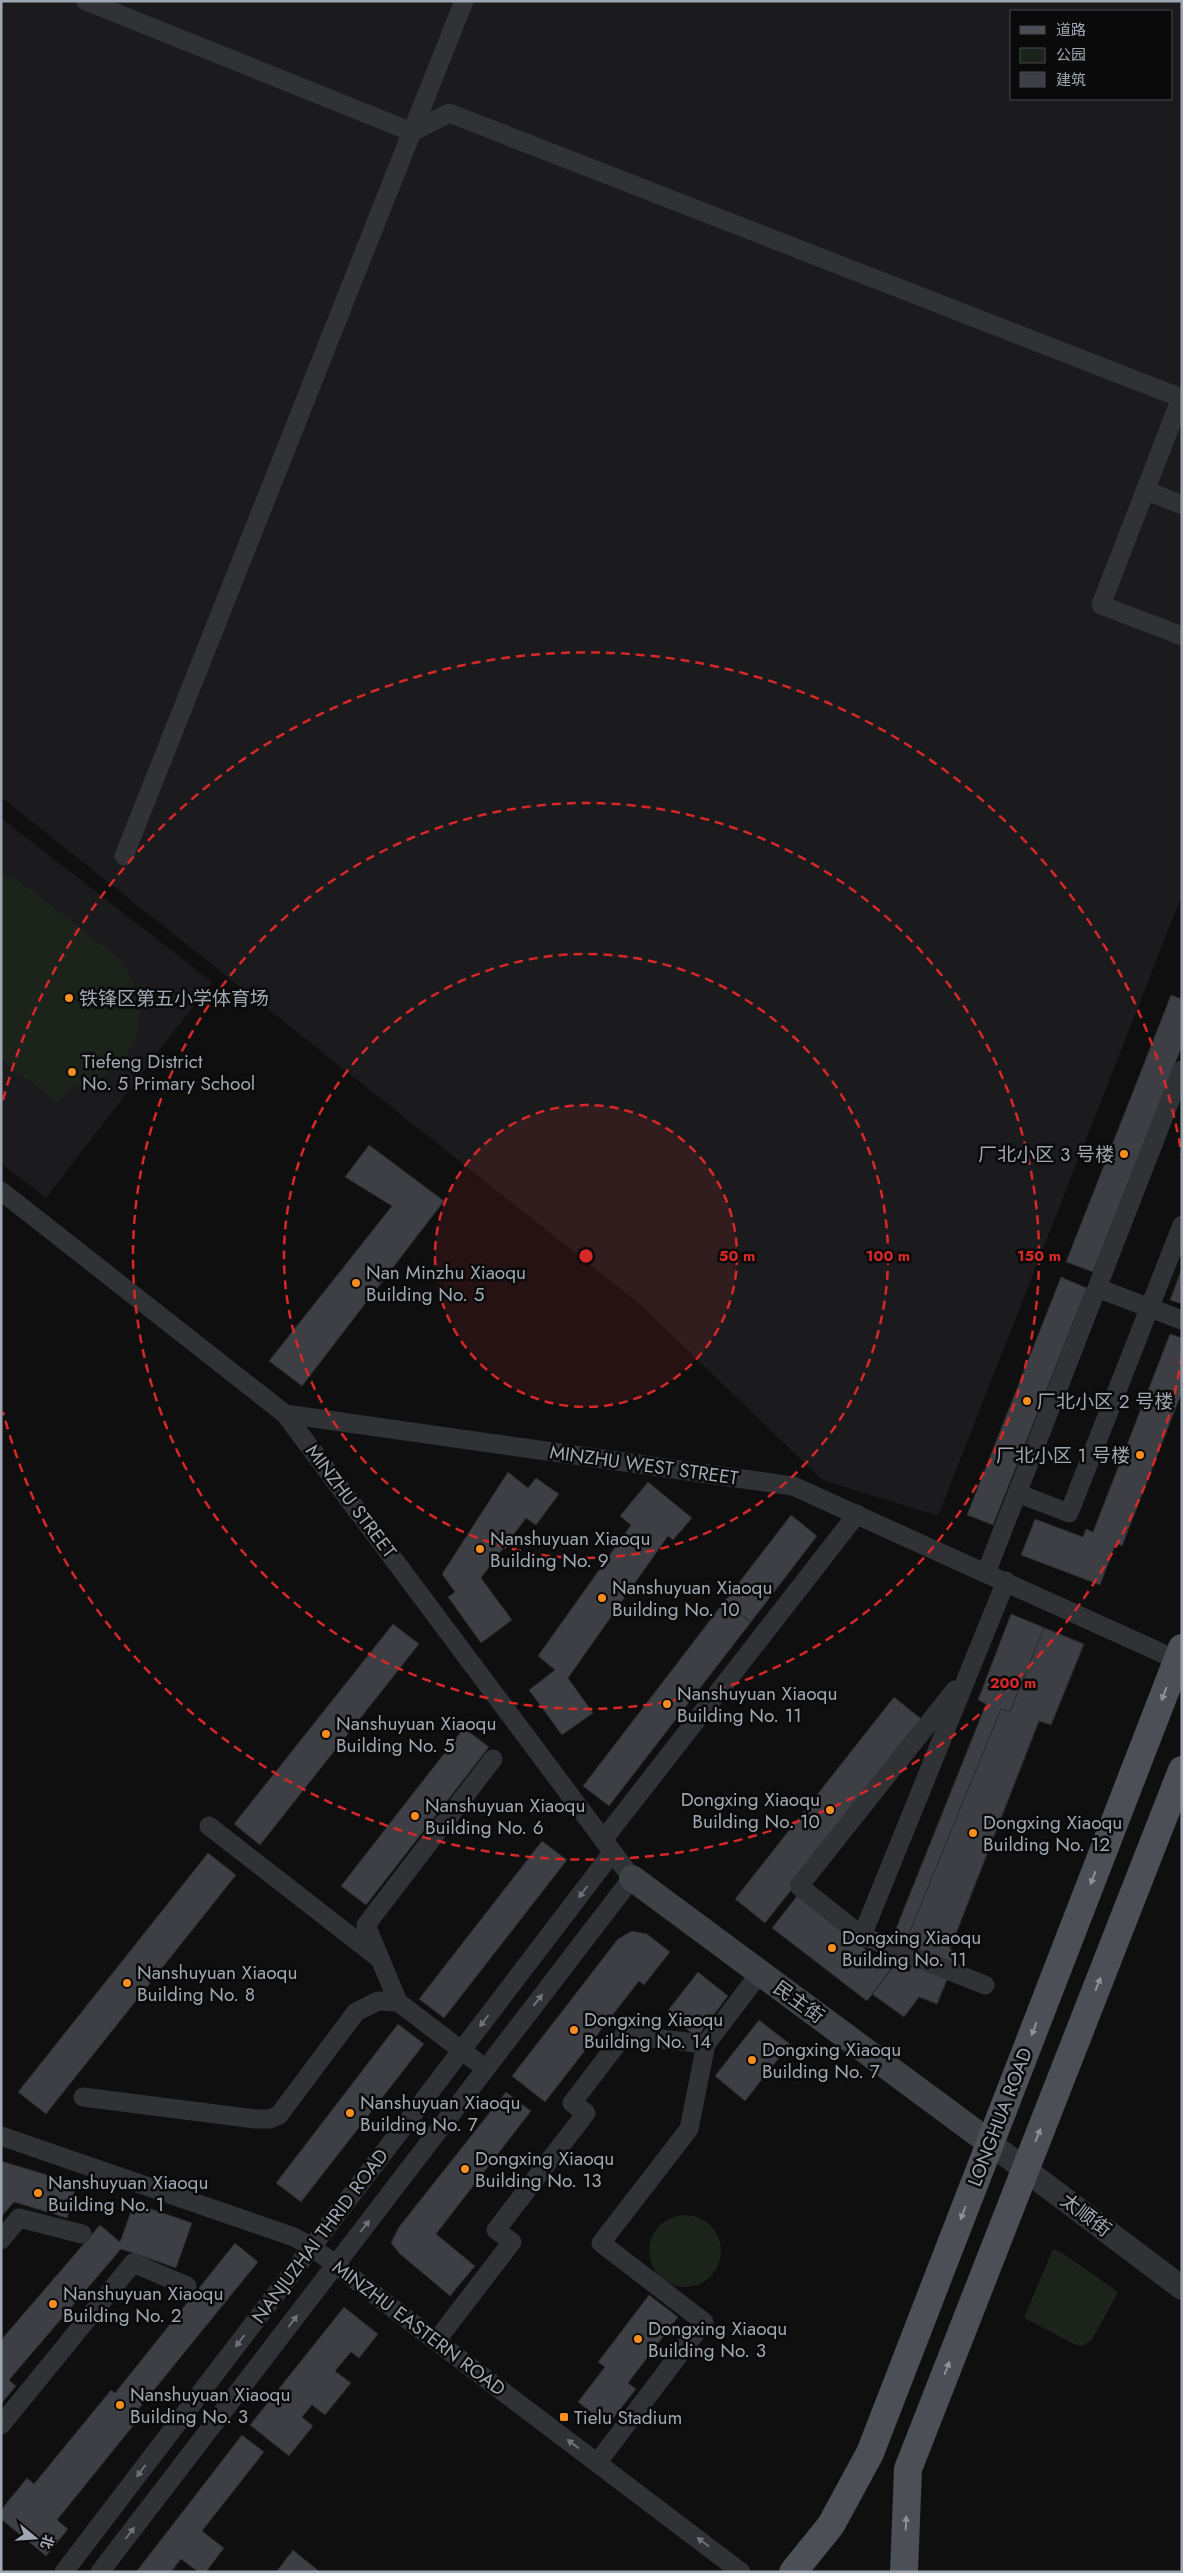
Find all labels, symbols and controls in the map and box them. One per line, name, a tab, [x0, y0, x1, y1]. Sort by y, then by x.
legend	[1010, 10, 1173, 100]
text: 道路	[1056, 19, 1086, 41]
text: 公园	[1056, 44, 1086, 66]
text: 建筑	[1056, 69, 1086, 91]
place label: 铁锋区第五小学体育场	[79, 985, 269, 1012]
marker: 铁锋区第五小学体育场	[63, 992, 75, 1004]
place label: Tiefeng District No. 5 Primary School	[82, 1048, 255, 1097]
marker: Tiefeng District No. 5 Primary School	[66, 1066, 78, 1078]
place label: 厂北小区 3 号楼	[978, 1141, 1114, 1168]
marker: 厂北小区 3 号楼	[1118, 1148, 1130, 1160]
text: 50 m	[719, 1245, 755, 1267]
text: 100 m	[866, 1245, 910, 1267]
text: 150 m	[1017, 1245, 1061, 1267]
centre of rings	[577, 1247, 595, 1265]
place label: Nan Minzhu Xiaoqu Building No. 5	[366, 1259, 526, 1308]
marker: Nan Minzhu Xiaoqu Building No. 5	[350, 1277, 362, 1289]
place label: 厂北小区 2 号楼	[1037, 1388, 1173, 1415]
marker: 厂北小区 2 号楼	[1021, 1395, 1033, 1407]
street label: MINZHU WEST STREET	[548, 1438, 740, 1492]
street label: MINZHU STREET	[299, 1439, 403, 1564]
place label: 厂北小区 1 号楼	[996, 1442, 1130, 1469]
marker: 厂北小区 1 号楼	[1134, 1449, 1146, 1461]
place label: Nanshuyuan Xiaoqu Building No. 9	[490, 1525, 650, 1574]
marker: Nanshuyuan Xiaoqu Building No. 9	[474, 1543, 486, 1555]
place label: Nanshuyuan Xiaoqu Building No. 10	[612, 1574, 772, 1623]
marker: Nanshuyuan Xiaoqu Building No. 10	[596, 1592, 608, 1604]
text: 200 m	[990, 1672, 1036, 1694]
place label: Nanshuyuan Xiaoqu Building No. 11	[677, 1680, 837, 1729]
one-way arrow	[1160, 1686, 1167, 1701]
marker: Nanshuyuan Xiaoqu Building No. 11	[661, 1698, 673, 1710]
place label: Nanshuyuan Xiaoqu Building No. 5	[336, 1710, 496, 1759]
marker: Nanshuyuan Xiaoqu Building No. 5	[320, 1728, 332, 1740]
place label: Dongxing Xiaoqu Building No. 10	[681, 1786, 820, 1835]
place label: Nanshuyuan Xiaoqu Building No. 6	[425, 1792, 585, 1841]
marker: Dongxing Xiaoqu Building No. 10	[824, 1804, 836, 1816]
place label: Dongxing Xiaoqu Building No. 12	[983, 1809, 1122, 1858]
marker: Nanshuyuan Xiaoqu Building No. 6	[409, 1810, 421, 1822]
marker: Dongxing Xiaoqu Building No. 12	[967, 1827, 979, 1839]
one-way arrow	[1089, 1871, 1097, 1886]
one-way arrow	[578, 1885, 588, 1899]
place label: Dongxing Xiaoqu Building No. 11	[842, 1924, 981, 1973]
marker: Dongxing Xiaoqu Building No. 11	[826, 1942, 838, 1954]
place label: Nanshuyuan Xiaoqu Building No. 8	[137, 1959, 297, 2008]
street label: 民主街	[768, 1974, 830, 2030]
one-way arrow	[1094, 1976, 1102, 1991]
marker: Nanshuyuan Xiaoqu Building No. 8	[121, 1977, 133, 1989]
one-way arrow	[533, 1994, 544, 2007]
place label: Dongxing Xiaoqu Building No. 14	[584, 2006, 723, 2055]
one-way arrow	[479, 2014, 489, 2028]
one-way arrow	[1030, 2022, 1038, 2037]
marker: Dongxing Xiaoqu Building No. 14	[568, 2024, 580, 2036]
place label: Dongxing Xiaoqu Building No. 7	[762, 2036, 901, 2085]
street label: LONGHUA ROAD	[961, 2044, 1039, 2190]
marker: Dongxing Xiaoqu Building No. 7	[746, 2054, 758, 2066]
place label: Nanshuyuan Xiaoqu Building No. 7	[360, 2089, 520, 2138]
marker: Nanshuyuan Xiaoqu Building No. 7	[344, 2107, 356, 2119]
one-way arrow	[1035, 2128, 1043, 2142]
street label: NANJUZHAI THRID ROAD	[245, 2143, 395, 2329]
place label: Dongxing Xiaoqu Building No. 13	[475, 2145, 614, 2194]
marker: Dongxing Xiaoqu Building No. 13	[459, 2163, 471, 2175]
place label: Nanshuyuan Xiaoqu Building No. 1	[48, 2169, 208, 2218]
marker: Nanshuyuan Xiaoqu Building No. 1	[32, 2187, 44, 2199]
street label: 太顺街	[1055, 2187, 1117, 2243]
one-way arrow	[959, 2206, 966, 2221]
one-way arrow	[360, 2219, 370, 2233]
street label: MINZHU EASTERN ROAD	[327, 2254, 511, 2402]
place label: Nanshuyuan Xiaoqu Building No. 2	[63, 2280, 223, 2329]
marker: Nanshuyuan Xiaoqu Building No. 2	[47, 2298, 59, 2310]
one-way arrow	[287, 2315, 298, 2328]
place label: Dongxing Xiaoqu Building No. 3	[648, 2315, 787, 2364]
marker: Dongxing Xiaoqu Building No. 3	[632, 2333, 644, 2345]
one-way arrow	[234, 2335, 245, 2348]
one-way arrow	[943, 2360, 951, 2375]
place label: Nanshuyuan Xiaoqu Building No. 3	[130, 2381, 290, 2430]
marker: Nanshuyuan Xiaoqu Building No. 3	[114, 2399, 126, 2411]
place label: Tielu Stadium	[574, 2404, 682, 2431]
marker: Tielu Stadium	[558, 2411, 570, 2423]
one-way arrow	[567, 2439, 580, 2450]
one-way arrow	[136, 2464, 147, 2477]
north arrow	[10, 2513, 60, 2563]
one-way arrow	[902, 2515, 910, 2531]
one-way arrow	[125, 2526, 135, 2540]
text: 北	[36, 2532, 59, 2552]
one-way arrow	[697, 2537, 710, 2548]

